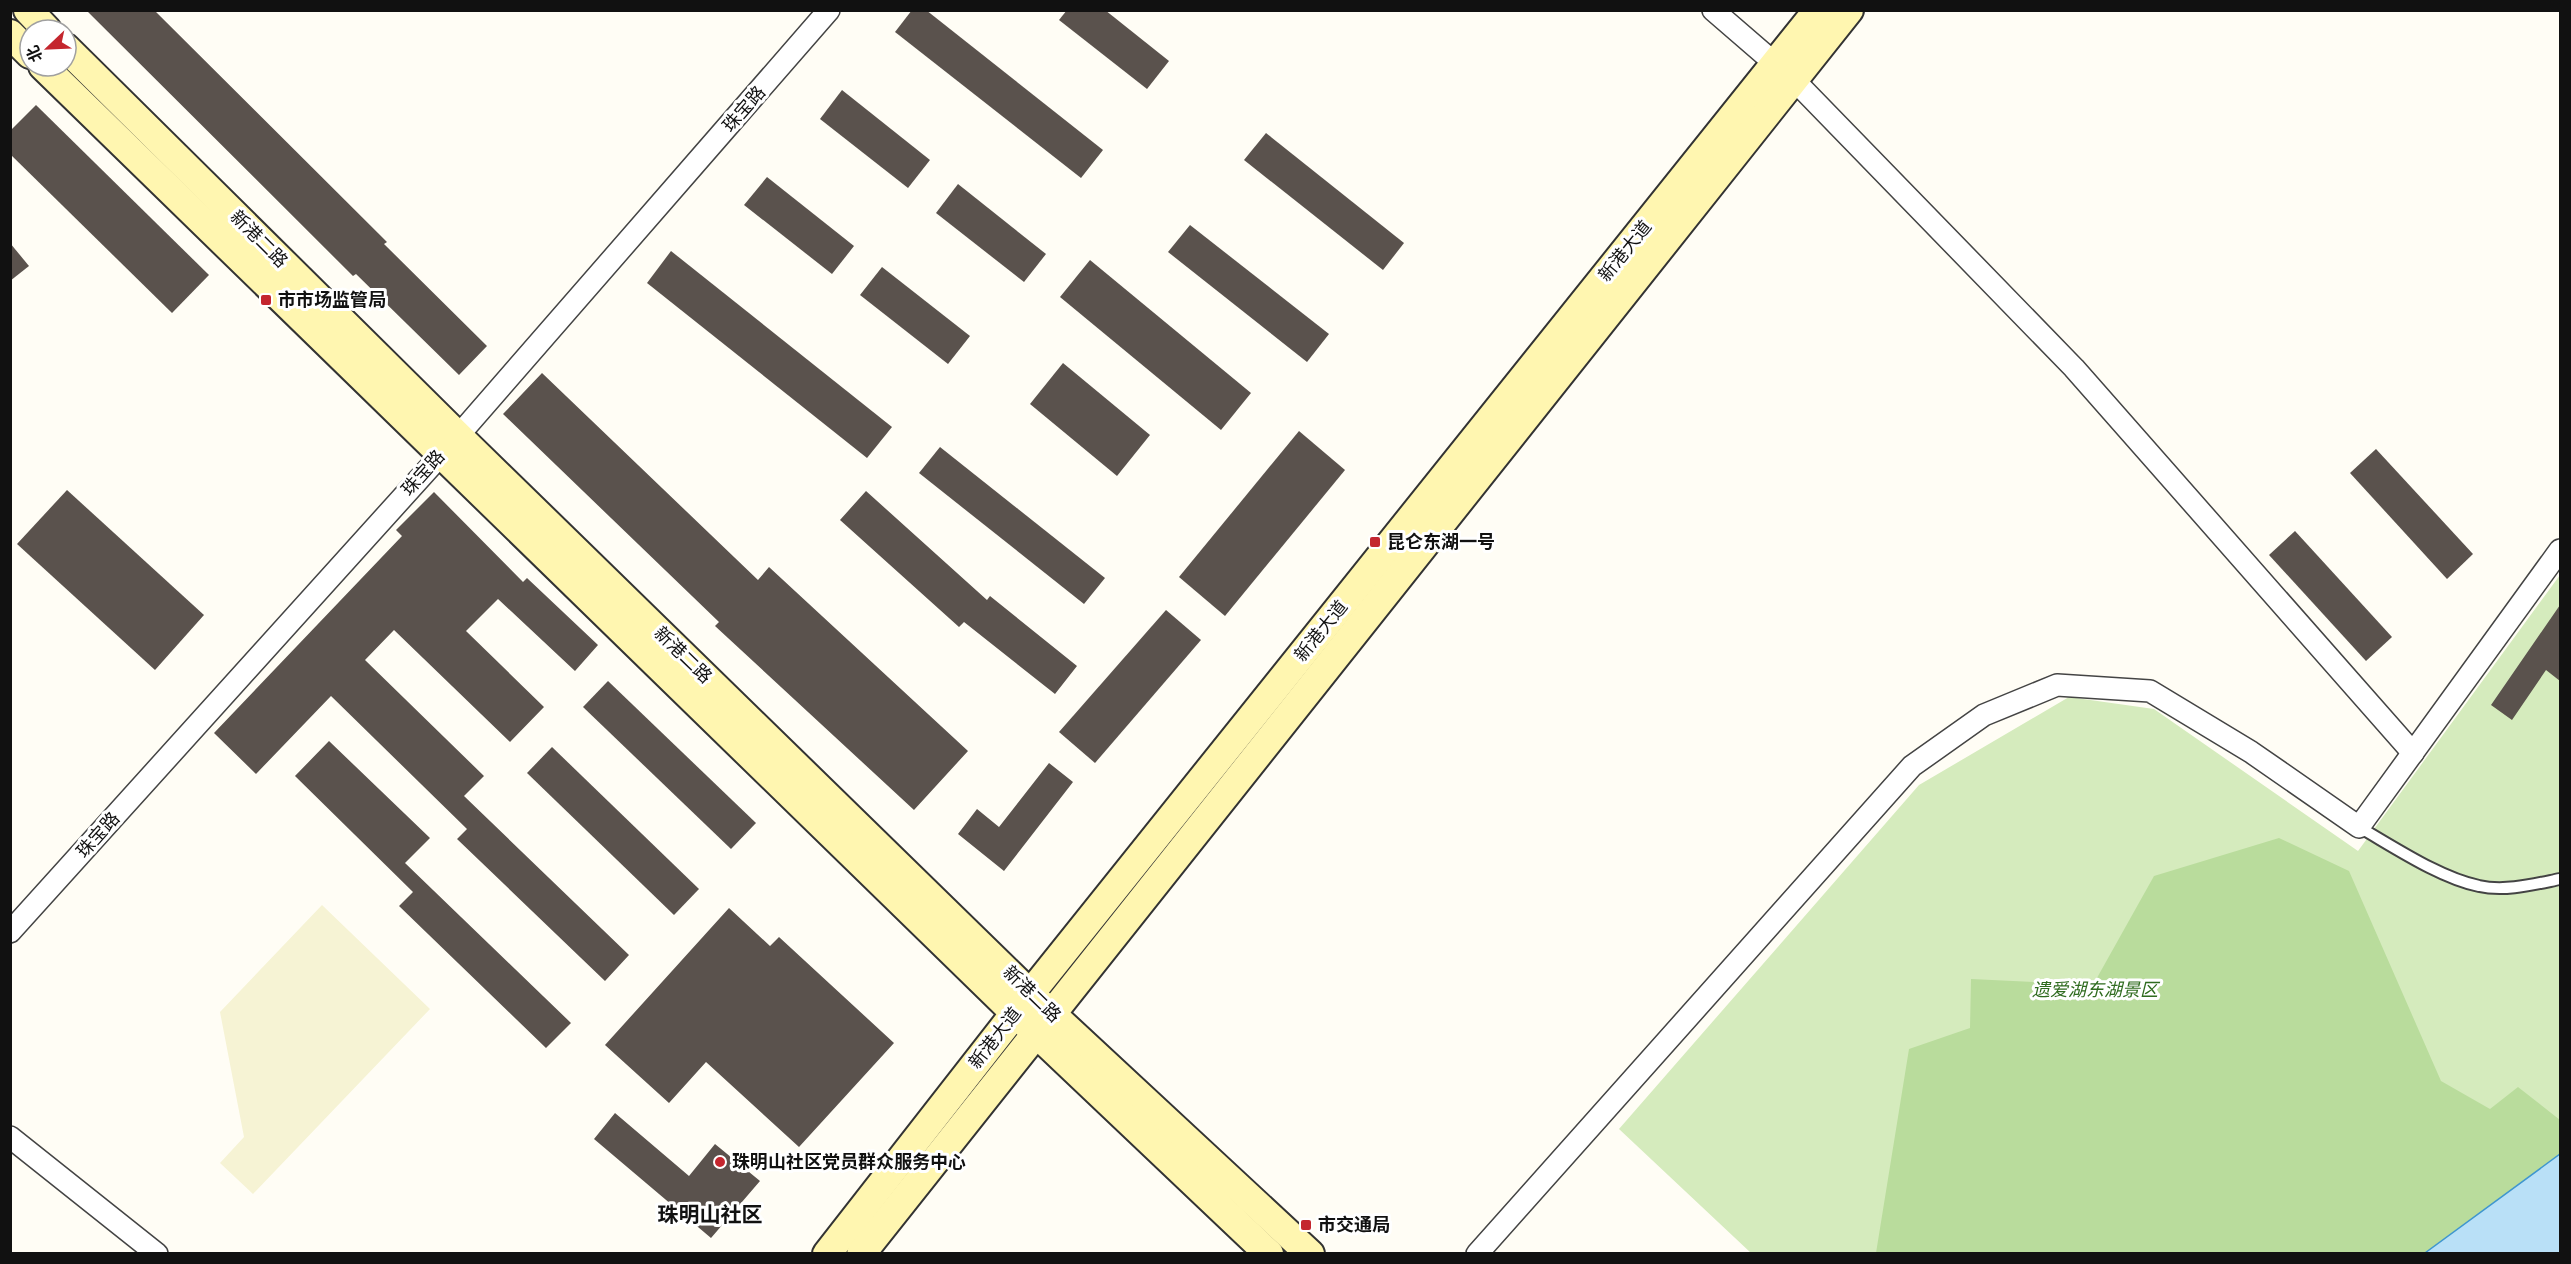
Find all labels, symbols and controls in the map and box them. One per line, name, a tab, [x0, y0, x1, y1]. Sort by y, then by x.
north arrow	[18, 18, 78, 78]
text: 北	[22, 43, 47, 65]
street label: 珠宝路	[717, 81, 770, 137]
street label: 新港二路	[226, 205, 293, 272]
street label: 新港大道	[1593, 215, 1656, 286]
place label: 市市场监管局	[278, 288, 386, 311]
marker: 市市场监管局	[259, 293, 273, 307]
street label: 珠宝路	[396, 445, 449, 500]
place label: 昆仑东湖一号	[1387, 530, 1495, 553]
marker: 昆仑东湖一号	[1368, 535, 1382, 549]
street label: 新港大道	[1289, 595, 1352, 666]
street label: 新港二路	[649, 621, 717, 688]
street label: 珠宝路	[71, 807, 124, 862]
street label: 新港二路	[998, 960, 1066, 1027]
park label: 遗爱湖东湖景区	[2032, 978, 2161, 1001]
street label: 新港大道	[963, 1002, 1026, 1073]
place label: 珠明山社区党员群众服务中心	[732, 1150, 966, 1173]
marker: 珠明山社区党员群众服务中心	[713, 1155, 727, 1169]
district label: 珠明山社区	[658, 1201, 763, 1228]
place label: 市交通局	[1318, 1213, 1390, 1236]
marker: 市交通局	[1299, 1218, 1313, 1232]

